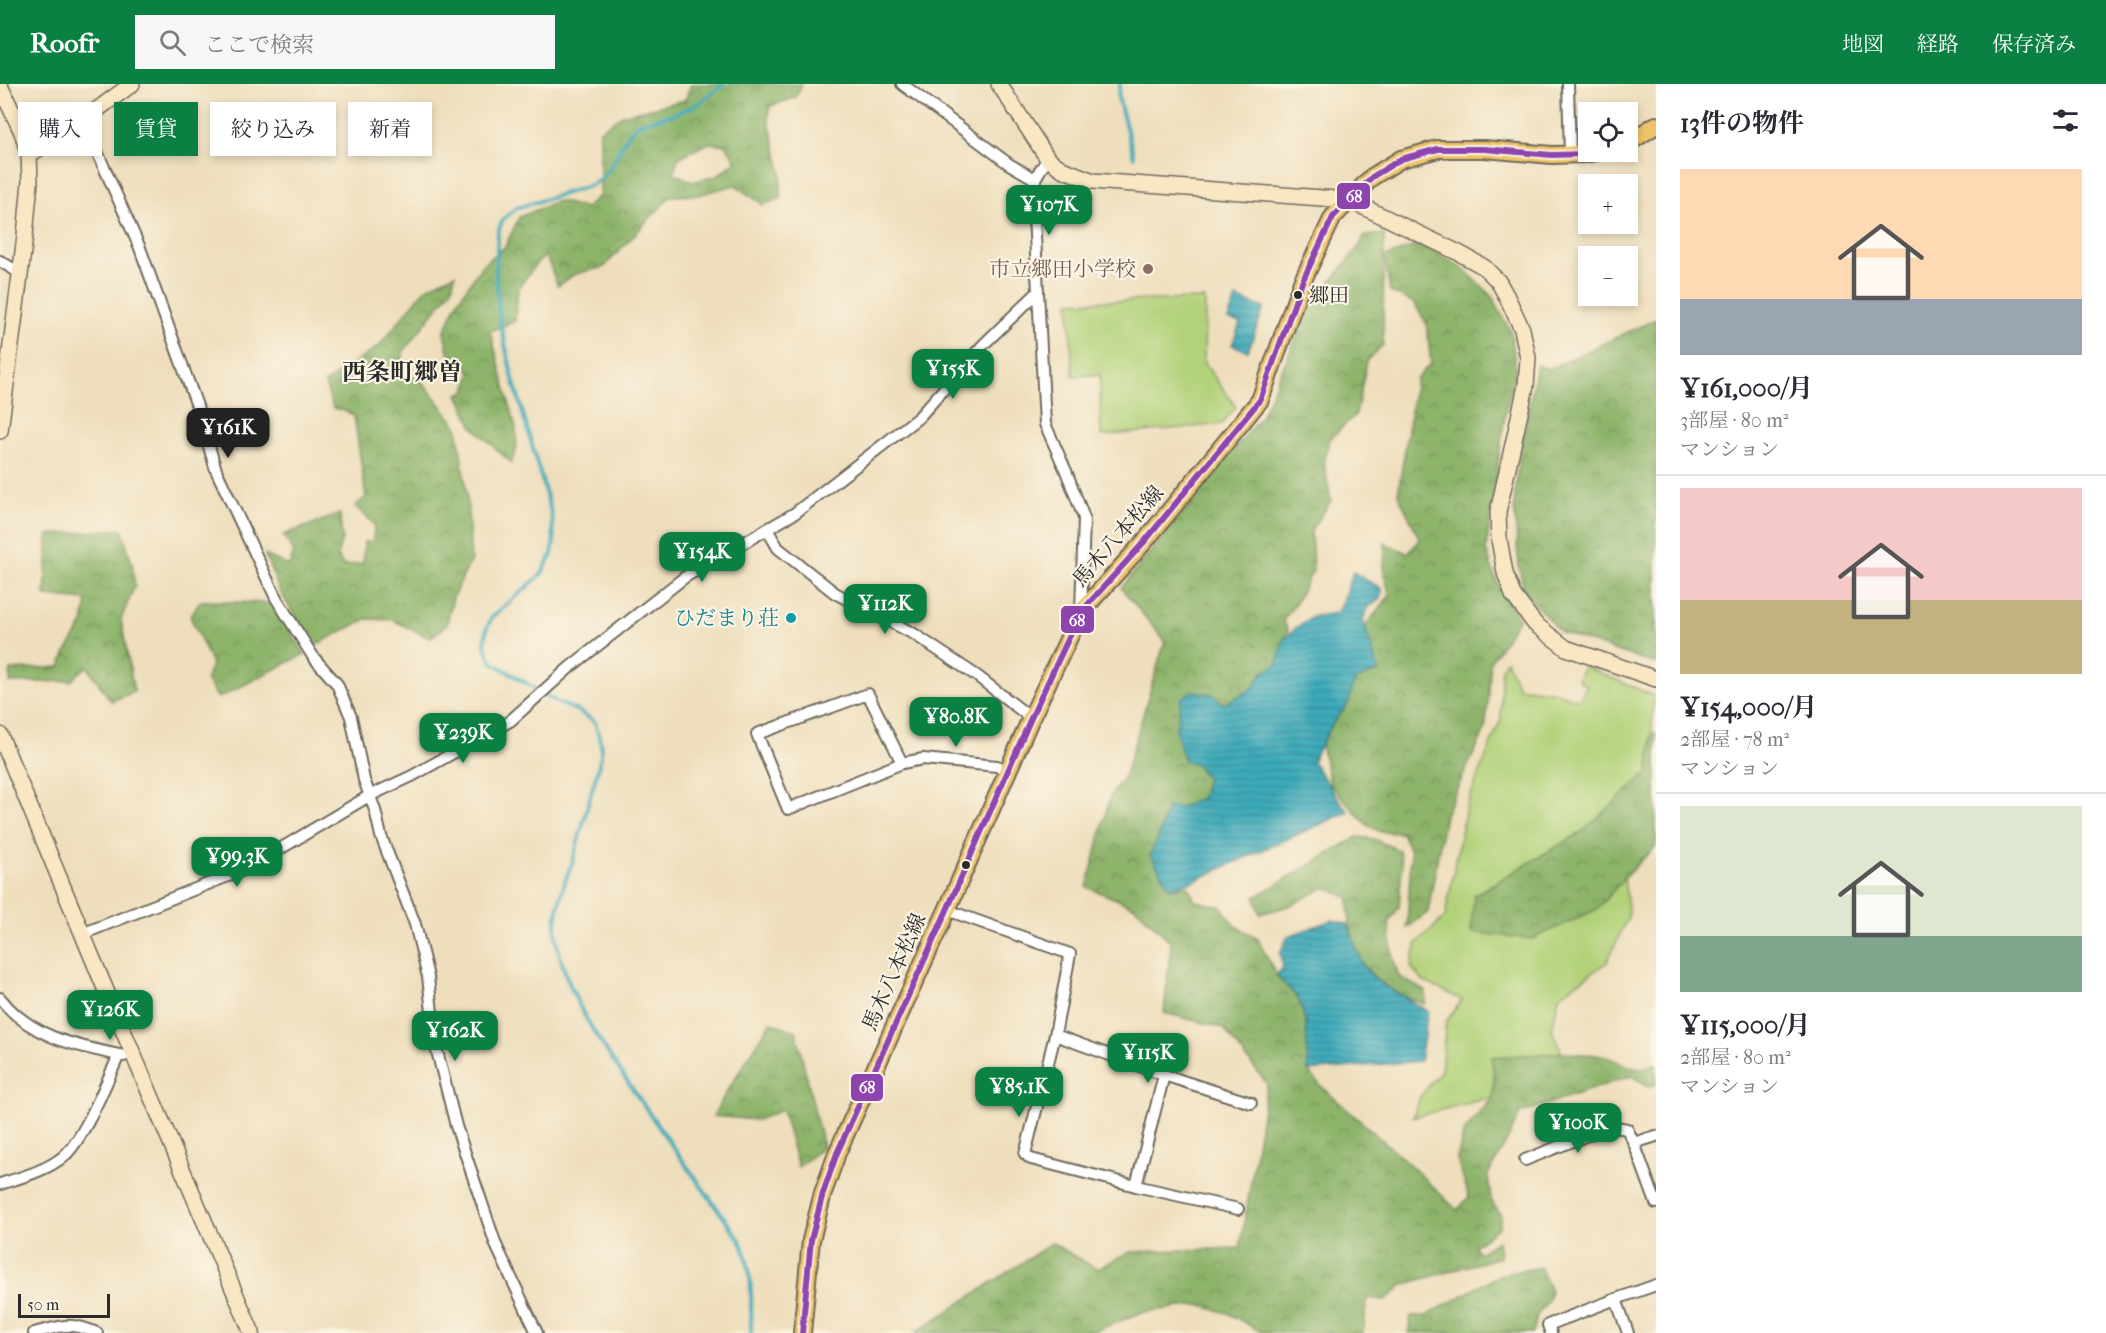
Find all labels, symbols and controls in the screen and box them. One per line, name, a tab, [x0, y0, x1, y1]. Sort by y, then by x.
search box	[135, 15, 555, 69]
text: Roofr	[30, 26, 99, 59]
icon: search	[156, 26, 189, 59]
text: ここで検索	[204, 32, 314, 58]
text: 地図	[1842, 32, 1884, 56]
text: 経路	[1917, 32, 1959, 56]
text: 保存済み	[1992, 32, 2076, 56]
chip: 購入	[18, 102, 102, 156]
chip: 賃貸	[114, 102, 198, 156]
chip: 絞り込み	[210, 102, 336, 156]
chip: 新着	[348, 102, 432, 156]
map controls	[1578, 102, 1638, 306]
button: locate	[1578, 102, 1638, 162]
icon: filters	[2049, 104, 2082, 137]
text: 13件の物件	[1680, 108, 1804, 139]
button: +	[1578, 174, 1638, 234]
line badge: 68	[1336, 182, 1371, 210]
pin: ¥107K	[1007, 185, 1091, 236]
text: 68	[1346, 187, 1362, 206]
text: ¥107K	[1020, 193, 1078, 216]
icon: home	[1827, 208, 1935, 316]
button: −	[1578, 246, 1638, 306]
place label: 市立郷田小学校	[989, 257, 1136, 281]
marker: 市立郷田小学校	[1141, 262, 1155, 276]
place label: 郷田	[1309, 284, 1349, 307]
marker: 郷田	[1292, 289, 1304, 301]
pin: ¥155K	[911, 349, 995, 400]
text: ¥155K	[926, 357, 980, 380]
district label: 西条町郷曽	[342, 358, 462, 386]
text: ¥161,000/月	[1680, 373, 1813, 404]
pin: ¥161K	[186, 408, 270, 459]
text: 3部屋 · 80 m²	[1680, 409, 1788, 432]
text: ¥161K	[201, 416, 256, 439]
text: マンション	[1680, 438, 1779, 461]
street label: 馬木八本松線	[1068, 481, 1168, 591]
icon: home	[1827, 527, 1935, 635]
pin: ¥154K	[660, 532, 744, 583]
text: ¥154K	[673, 540, 731, 563]
pin: ¥112K	[843, 584, 927, 635]
text: ¥112K	[858, 592, 912, 615]
line badge: 68	[1060, 605, 1095, 634]
place label: ひだまり荘	[674, 606, 779, 630]
marker: ひだまり荘	[784, 611, 798, 625]
text: 68	[1069, 611, 1085, 630]
text: ¥154,000/月	[1680, 692, 1817, 723]
pin: ¥80.8K	[907, 697, 1005, 748]
text: ¥80.8K	[923, 705, 989, 728]
pin: ¥239K	[421, 713, 505, 764]
text: ¥239K	[433, 721, 493, 744]
text: 2部屋 · 78 m²	[1680, 728, 1789, 751]
text: マンション	[1680, 757, 1779, 780]
pin: ¥99.3K	[188, 837, 286, 888]
text: ¥99.3K	[205, 845, 269, 868]
icon: home	[1827, 845, 1935, 953]
unlabelled marker	[960, 859, 972, 871]
street label: 馬木八本松線	[857, 910, 931, 1034]
pin: ¥126K	[68, 990, 152, 1041]
text: ¥126K	[81, 998, 139, 1021]
text: ¥115,000/月	[1680, 1010, 1811, 1041]
pin: ¥162K	[413, 1011, 497, 1062]
text: ¥162K	[426, 1019, 484, 1042]
pin: ¥115K	[1106, 1033, 1190, 1084]
text: ¥115K	[1122, 1041, 1174, 1064]
text: 2部屋 · 80 m²	[1680, 1046, 1791, 1069]
pin: ¥85.1K	[970, 1067, 1068, 1118]
line badge: 68	[850, 1073, 884, 1102]
text: ¥85.1K	[989, 1075, 1049, 1098]
text: マンション	[1680, 1075, 1779, 1098]
text: 68	[859, 1078, 875, 1097]
pin: ¥100K	[1536, 1103, 1620, 1154]
text: ¥100K	[1548, 1111, 1608, 1134]
scale bar	[18, 1291, 110, 1318]
text: 50 m	[27, 1295, 59, 1314]

